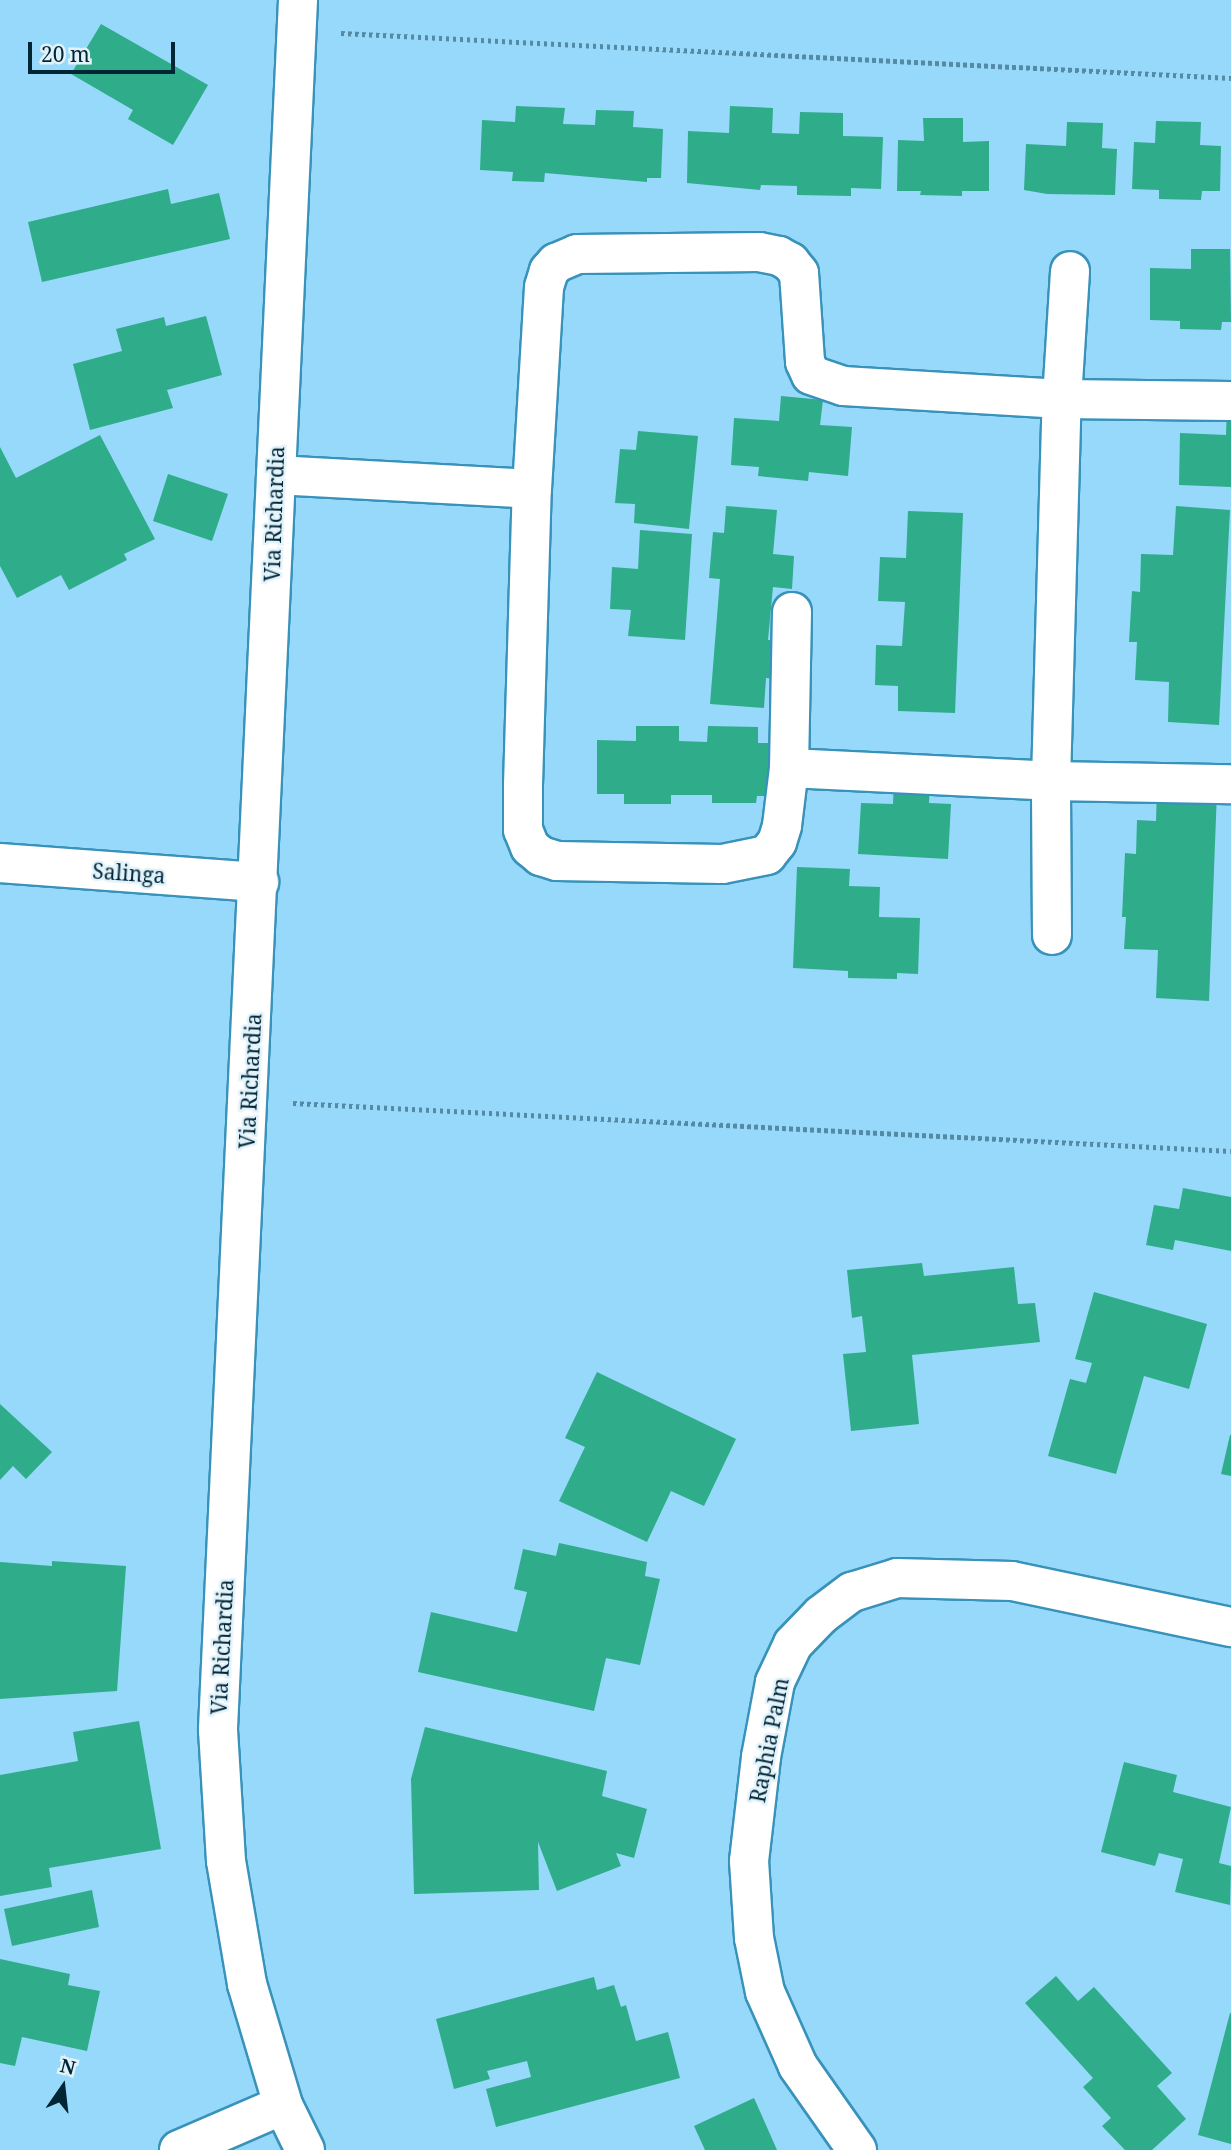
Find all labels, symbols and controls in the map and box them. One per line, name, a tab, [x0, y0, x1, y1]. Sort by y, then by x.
scale bar	[32, 28, 178, 72]
text: 20 m	[41, 40, 90, 68]
street label: Via Richardia	[259, 446, 289, 582]
street label: Salinga	[92, 858, 166, 888]
street label: Via Richardia	[234, 1013, 266, 1149]
street label: Via Richardia	[206, 1579, 238, 1715]
street label: Raphia Palm	[745, 1675, 793, 1805]
north arrow	[28, 2052, 98, 2122]
text: N	[58, 2052, 78, 2081]

